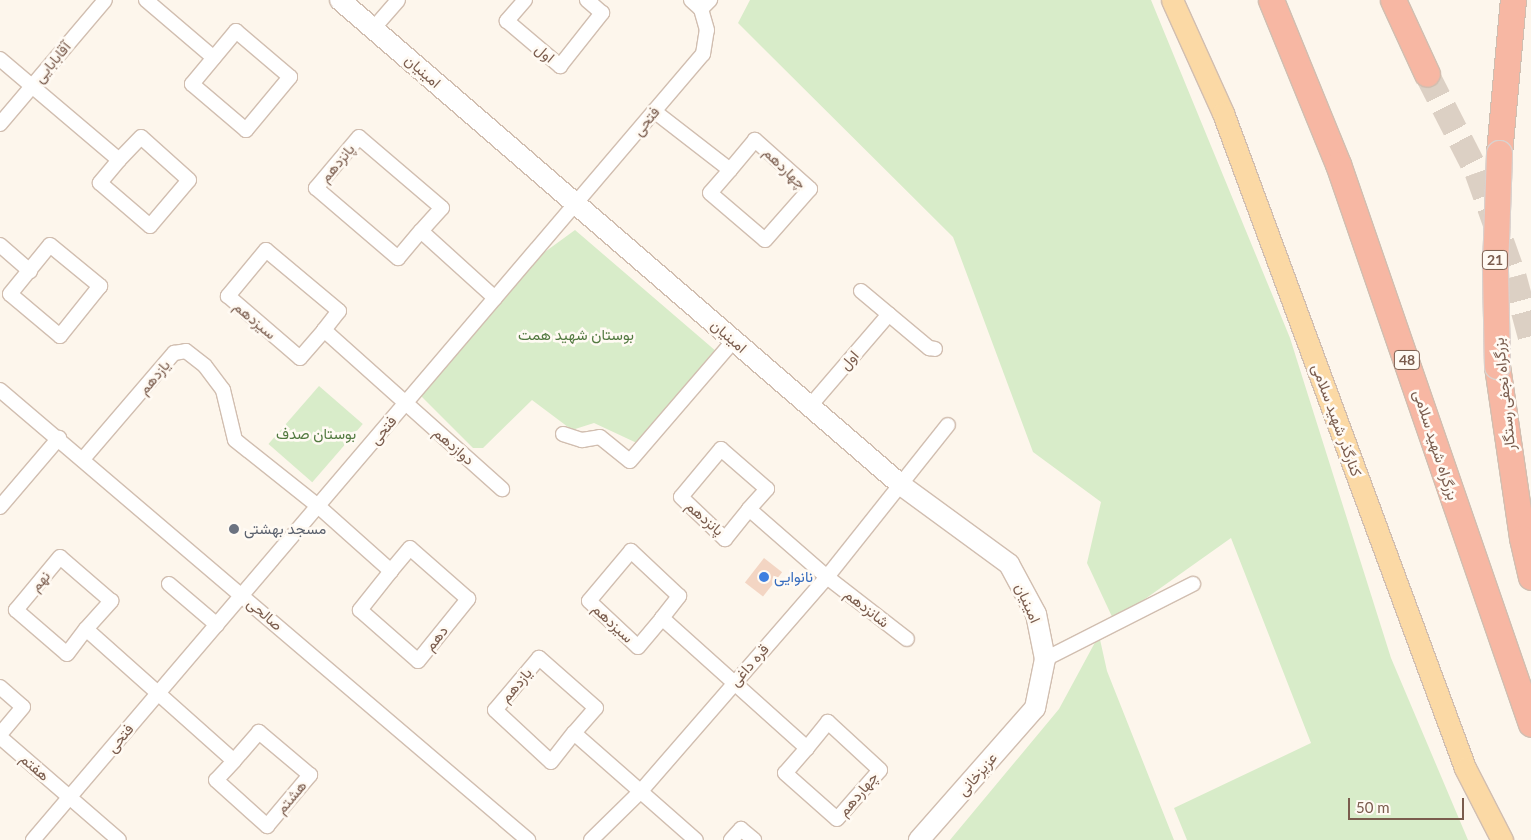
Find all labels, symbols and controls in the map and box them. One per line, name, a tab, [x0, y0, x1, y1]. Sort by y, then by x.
street label: آقابابایی	[30, 38, 74, 86]
street label: اول	[532, 40, 558, 66]
street label: امینیان	[401, 51, 445, 91]
street label: فتحی	[629, 103, 663, 139]
street label: پانزدهم	[316, 140, 358, 186]
street label: چهاردهم	[760, 143, 810, 193]
road number: 21	[1481, 248, 1509, 272]
street label: سیزدهم	[230, 297, 280, 343]
street label: امینیان	[707, 316, 751, 356]
park label: بوستان شهید همت	[518, 326, 634, 344]
street label: بزرگراه نجفی رستگار	[1489, 337, 1519, 451]
street label: اول	[836, 347, 862, 373]
road number: 48	[1393, 348, 1421, 372]
street label: یازدهم	[134, 356, 174, 398]
street label: کنارگذر شهید سلامی	[1308, 361, 1366, 479]
street label: بزرگراه شهید سلامی	[1410, 388, 1462, 502]
street label: فتحی	[366, 412, 400, 448]
street label: دوازدهم	[430, 423, 478, 469]
park label: بوستان صدف	[276, 425, 356, 443]
street label: پانزدهم	[682, 497, 728, 539]
place label: مسجد بهشتی	[244, 520, 326, 538]
marker: مسجد بهشتی	[228, 523, 240, 535]
street label: نهم	[26, 567, 54, 595]
place label: نانوایی	[774, 568, 813, 586]
marker: نانوایی	[758, 571, 770, 583]
street label: امینیان	[1011, 580, 1045, 626]
street label: شانزدهم	[841, 585, 893, 631]
street label: صالحی	[244, 594, 286, 634]
street label: سیزدهم	[589, 600, 637, 646]
street label: دهم	[420, 622, 452, 654]
street label: قره داغی	[726, 640, 772, 690]
street label: یازدهم	[496, 664, 536, 706]
street label: فتحی	[103, 720, 137, 756]
street label: هفتم	[17, 749, 53, 785]
street label: عزیزخانی	[953, 749, 1001, 799]
street label: چهاردهم	[834, 768, 882, 820]
street label: هشتم	[272, 777, 310, 817]
scale bar	[1351, 788, 1467, 820]
text: 50 m	[1356, 798, 1390, 816]

